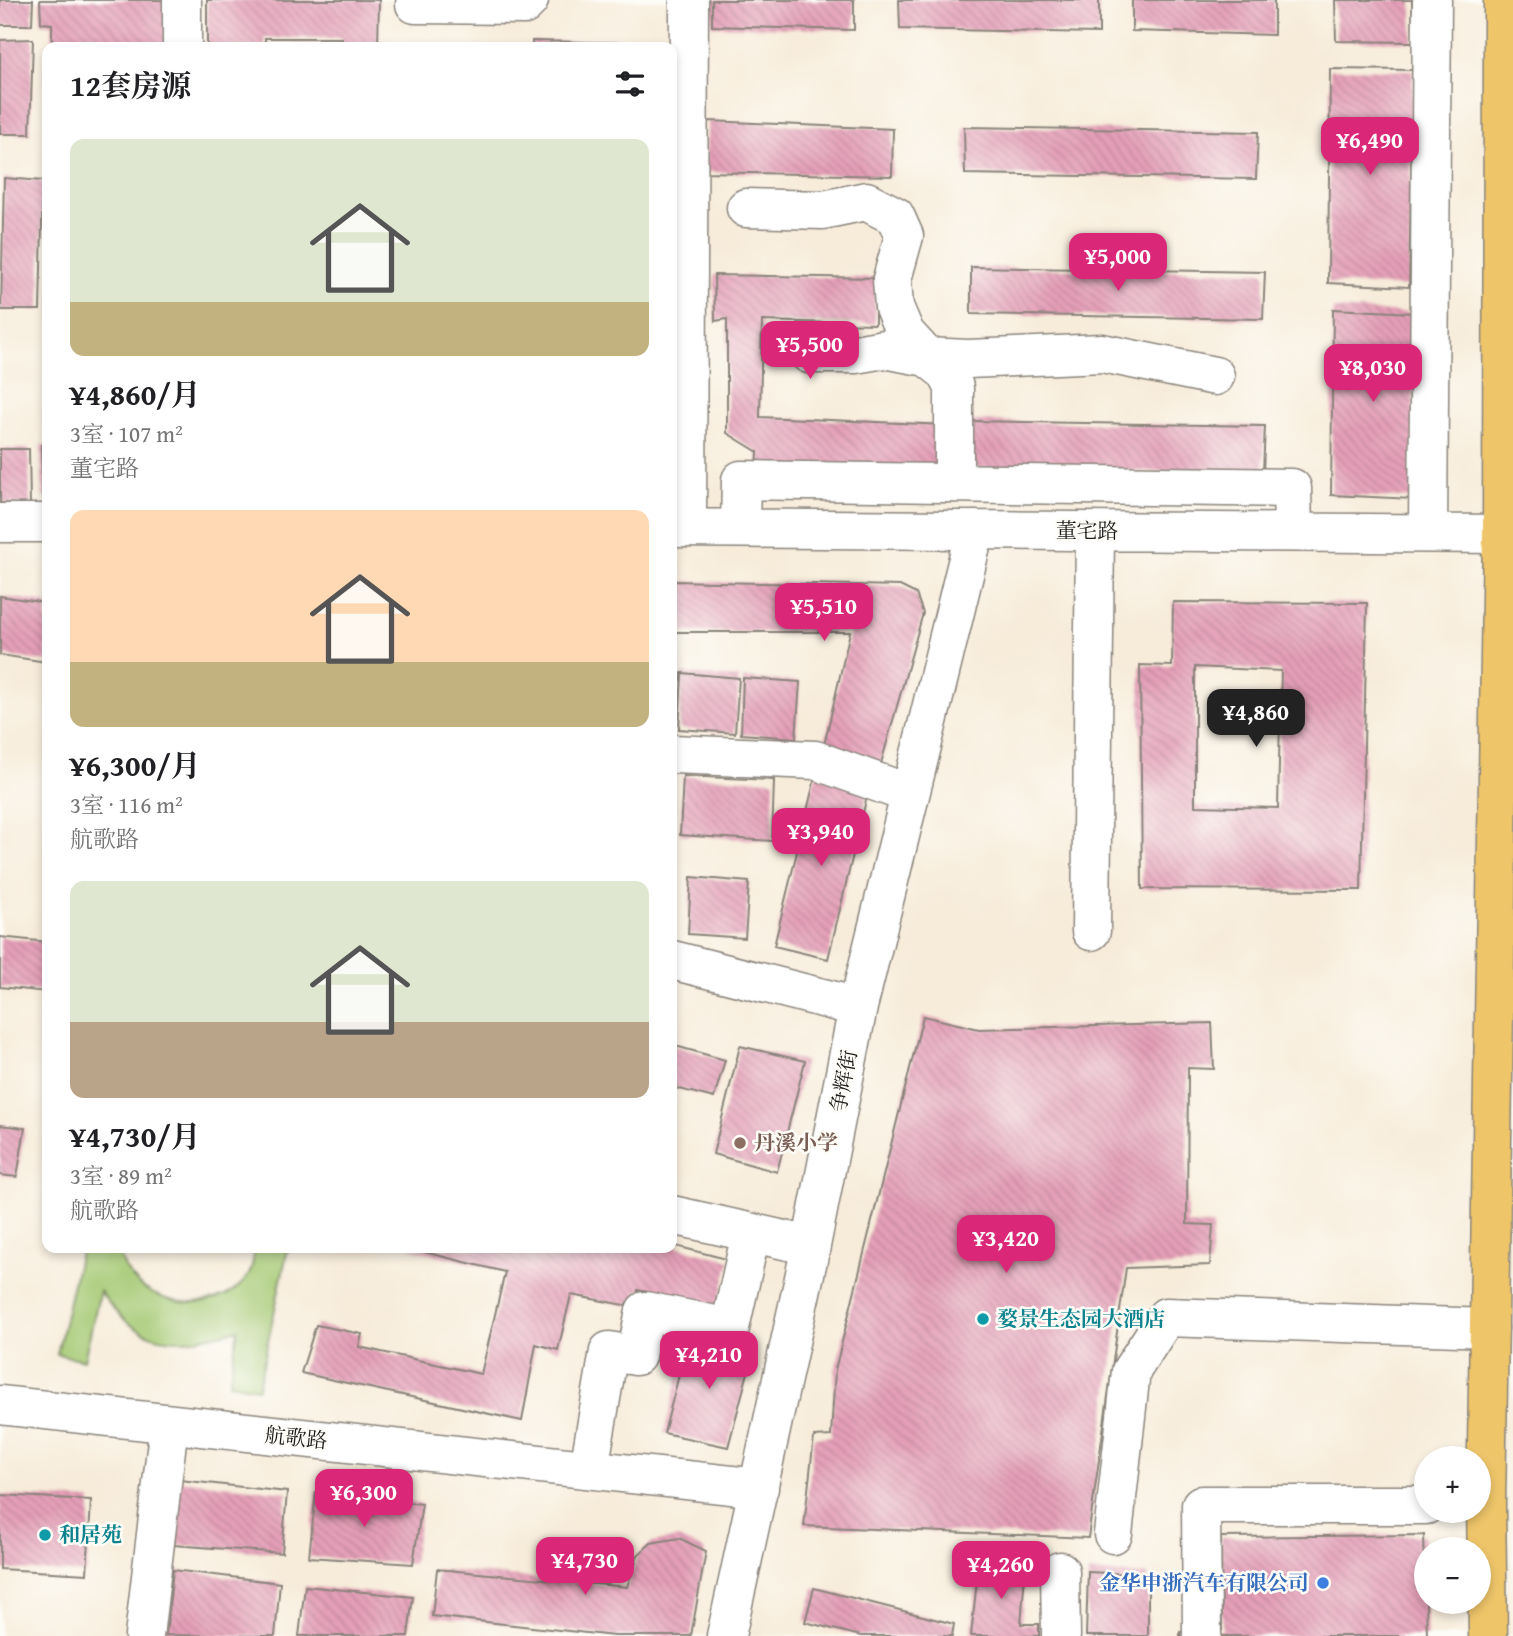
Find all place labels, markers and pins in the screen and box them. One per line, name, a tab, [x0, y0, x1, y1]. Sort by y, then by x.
pin: ¥6,490	[1313, 118, 1427, 177]
pin: ¥5,000	[1061, 233, 1175, 293]
pin: ¥5,500	[753, 322, 867, 381]
pin: ¥8,030	[1316, 344, 1430, 404]
pin: ¥5,510	[767, 584, 881, 643]
pin: ¥4,860	[1199, 690, 1313, 749]
pin: ¥3,940	[764, 808, 878, 868]
place label: 丹溪小学	[754, 1127, 838, 1158]
marker: 丹溪小学	[732, 1135, 748, 1151]
pin: ¥3,420	[949, 1216, 1063, 1275]
place label: 婺景生态园大酒店	[997, 1303, 1165, 1334]
marker: 婺景生态园大酒店	[975, 1311, 991, 1327]
pin: ¥4,210	[652, 1332, 766, 1391]
pin: ¥6,300	[307, 1470, 421, 1529]
place label: 和居苑	[59, 1519, 122, 1550]
marker: 和居苑	[37, 1527, 53, 1543]
pin: ¥4,730	[528, 1538, 642, 1597]
pin: ¥4,260	[944, 1542, 1058, 1601]
place label: 金华申浙汽车有限公司	[1099, 1567, 1309, 1598]
marker: 金华申浙汽车有限公司	[1315, 1575, 1331, 1591]

